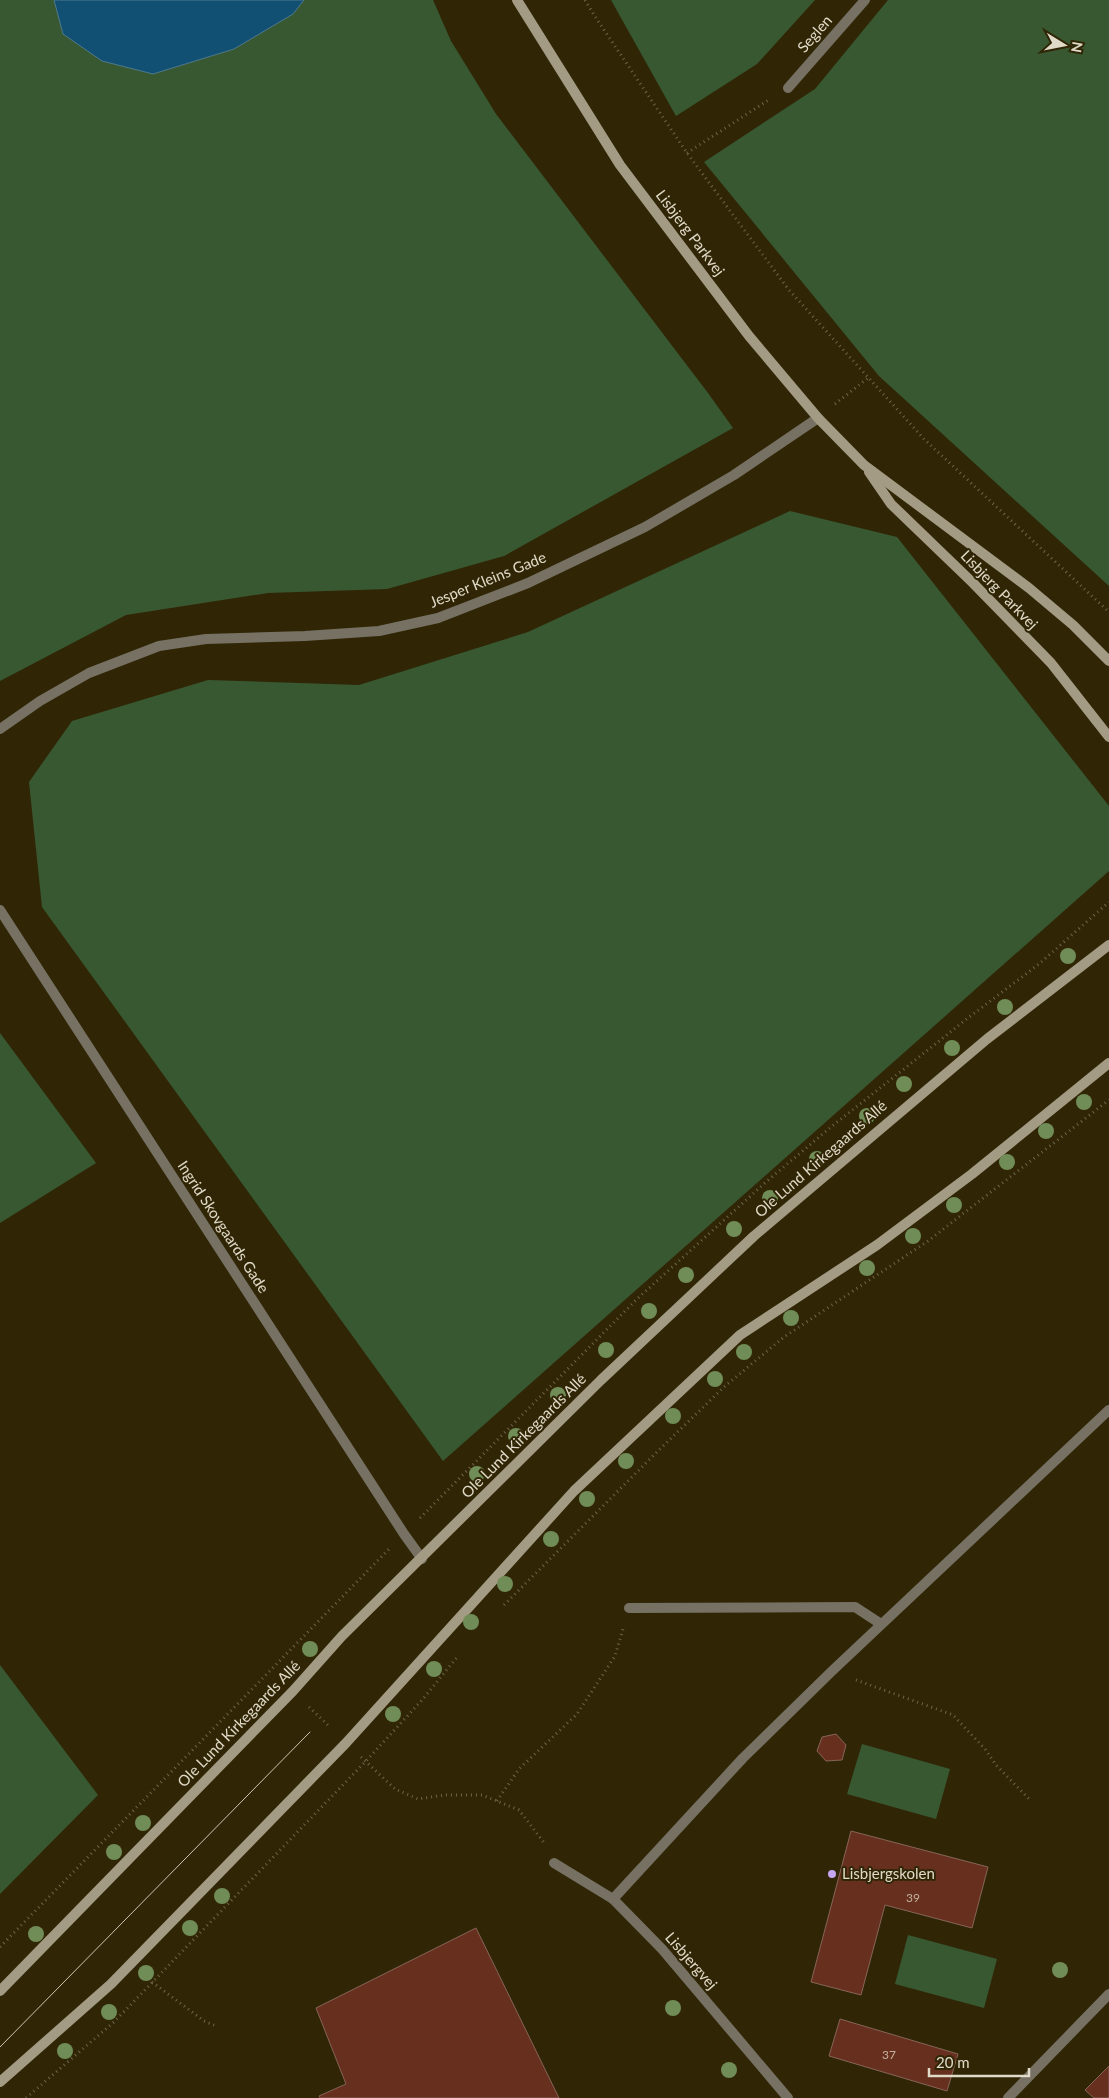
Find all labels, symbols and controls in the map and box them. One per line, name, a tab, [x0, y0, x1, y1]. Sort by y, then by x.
street label: Seglen	[793, 11, 835, 56]
north arrow	[1039, 20, 1089, 70]
text: N	[1068, 41, 1087, 54]
street label: Lisbjerg Parkvej	[653, 186, 729, 279]
street label: Lisbjerg Parkvej	[957, 546, 1042, 633]
street label: Jesper Kleins Gade	[427, 547, 549, 611]
street label: Ole Lund Kirkegaards Allé	[751, 1096, 890, 1220]
street label: Ingrid Skovgaards Gade	[174, 1157, 273, 1296]
street label: Ole Lund Kirkegaards Allé	[457, 1369, 589, 1501]
street label: Ole Lund Kirkegaards Allé	[173, 1656, 303, 1790]
place label: Lisbjergskolen	[842, 1864, 935, 1882]
marker: Lisbjergskolen	[826, 1868, 838, 1880]
house number: 39	[906, 1890, 920, 1905]
street label: Lisbjergvej	[662, 1928, 721, 1993]
scale bar	[929, 2046, 1029, 2078]
house number: 37	[882, 2047, 896, 2062]
text: 20 m	[936, 2053, 970, 2071]

